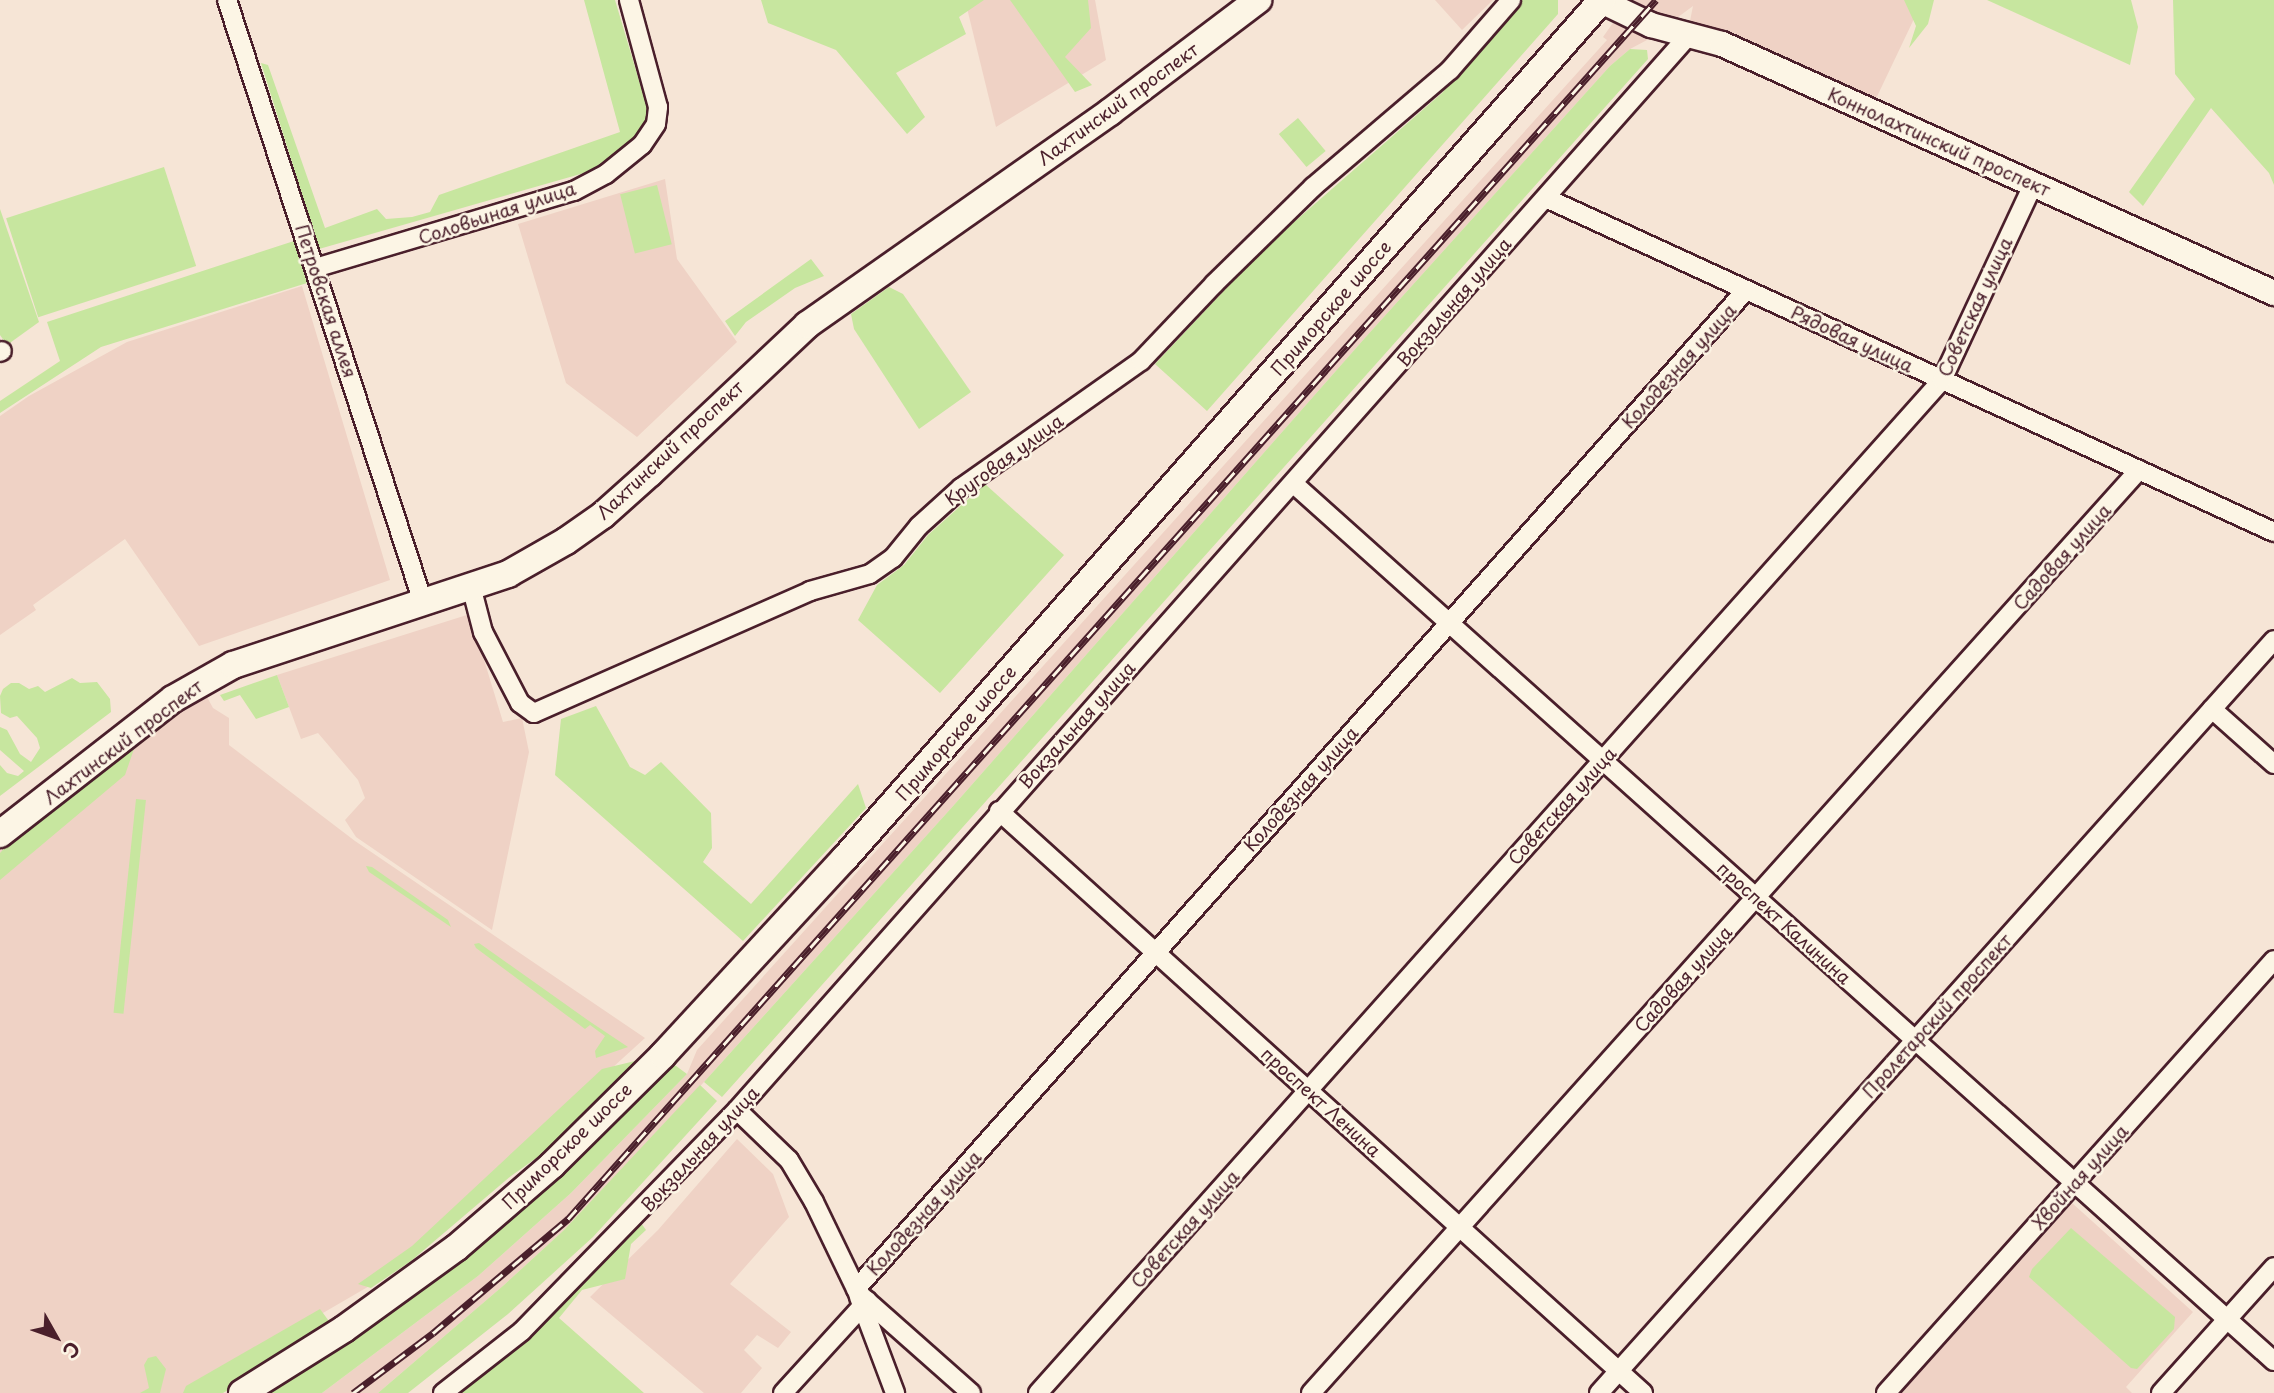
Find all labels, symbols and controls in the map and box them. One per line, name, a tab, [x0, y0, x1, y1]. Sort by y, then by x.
street label: Лахтинский проспект	[1033, 38, 1203, 170]
street label: Коннолахтинский проспект	[1824, 83, 2054, 201]
street label: Соловьиная улица	[415, 177, 579, 249]
street label: Петровская аллея	[291, 221, 361, 381]
street label: Вокзальная улица	[1392, 233, 1516, 371]
street label: Советская улица	[1933, 234, 2017, 380]
street label: Приморское шоссе	[1266, 236, 1396, 380]
street label: Колодезная улица	[1617, 299, 1741, 433]
street label: Рядовая улица	[1787, 301, 1917, 377]
street label: Лахтинский проспект	[592, 376, 748, 524]
street label: Круговая улица	[940, 410, 1068, 510]
street label: Садовая улица	[2008, 499, 2116, 615]
street label: Вокзальная улица	[1014, 657, 1140, 793]
street label: Приморское шоссе	[891, 661, 1021, 805]
street label: Лахтинский проспект	[39, 675, 207, 809]
street label: Колодезная улица	[1239, 722, 1363, 856]
street label: Советская улица	[1503, 742, 1621, 870]
street label: проспект Калинина	[1712, 857, 1856, 989]
street label: Садовая улица	[1629, 921, 1737, 1037]
street label: Пролетарский проспект	[1858, 930, 2016, 1102]
street label: проспект Ленина	[1257, 1042, 1385, 1162]
street label: Приморское шоссе	[498, 1079, 636, 1213]
street label: Вокзальная улица	[636, 1082, 764, 1216]
street label: Хвойная улица	[2027, 1120, 2133, 1234]
street label: Колодезная улица	[862, 1146, 986, 1280]
street label: Советская улица	[1126, 1165, 1244, 1293]
north arrow	[21, 1302, 91, 1372]
text: С	[57, 1336, 87, 1365]

